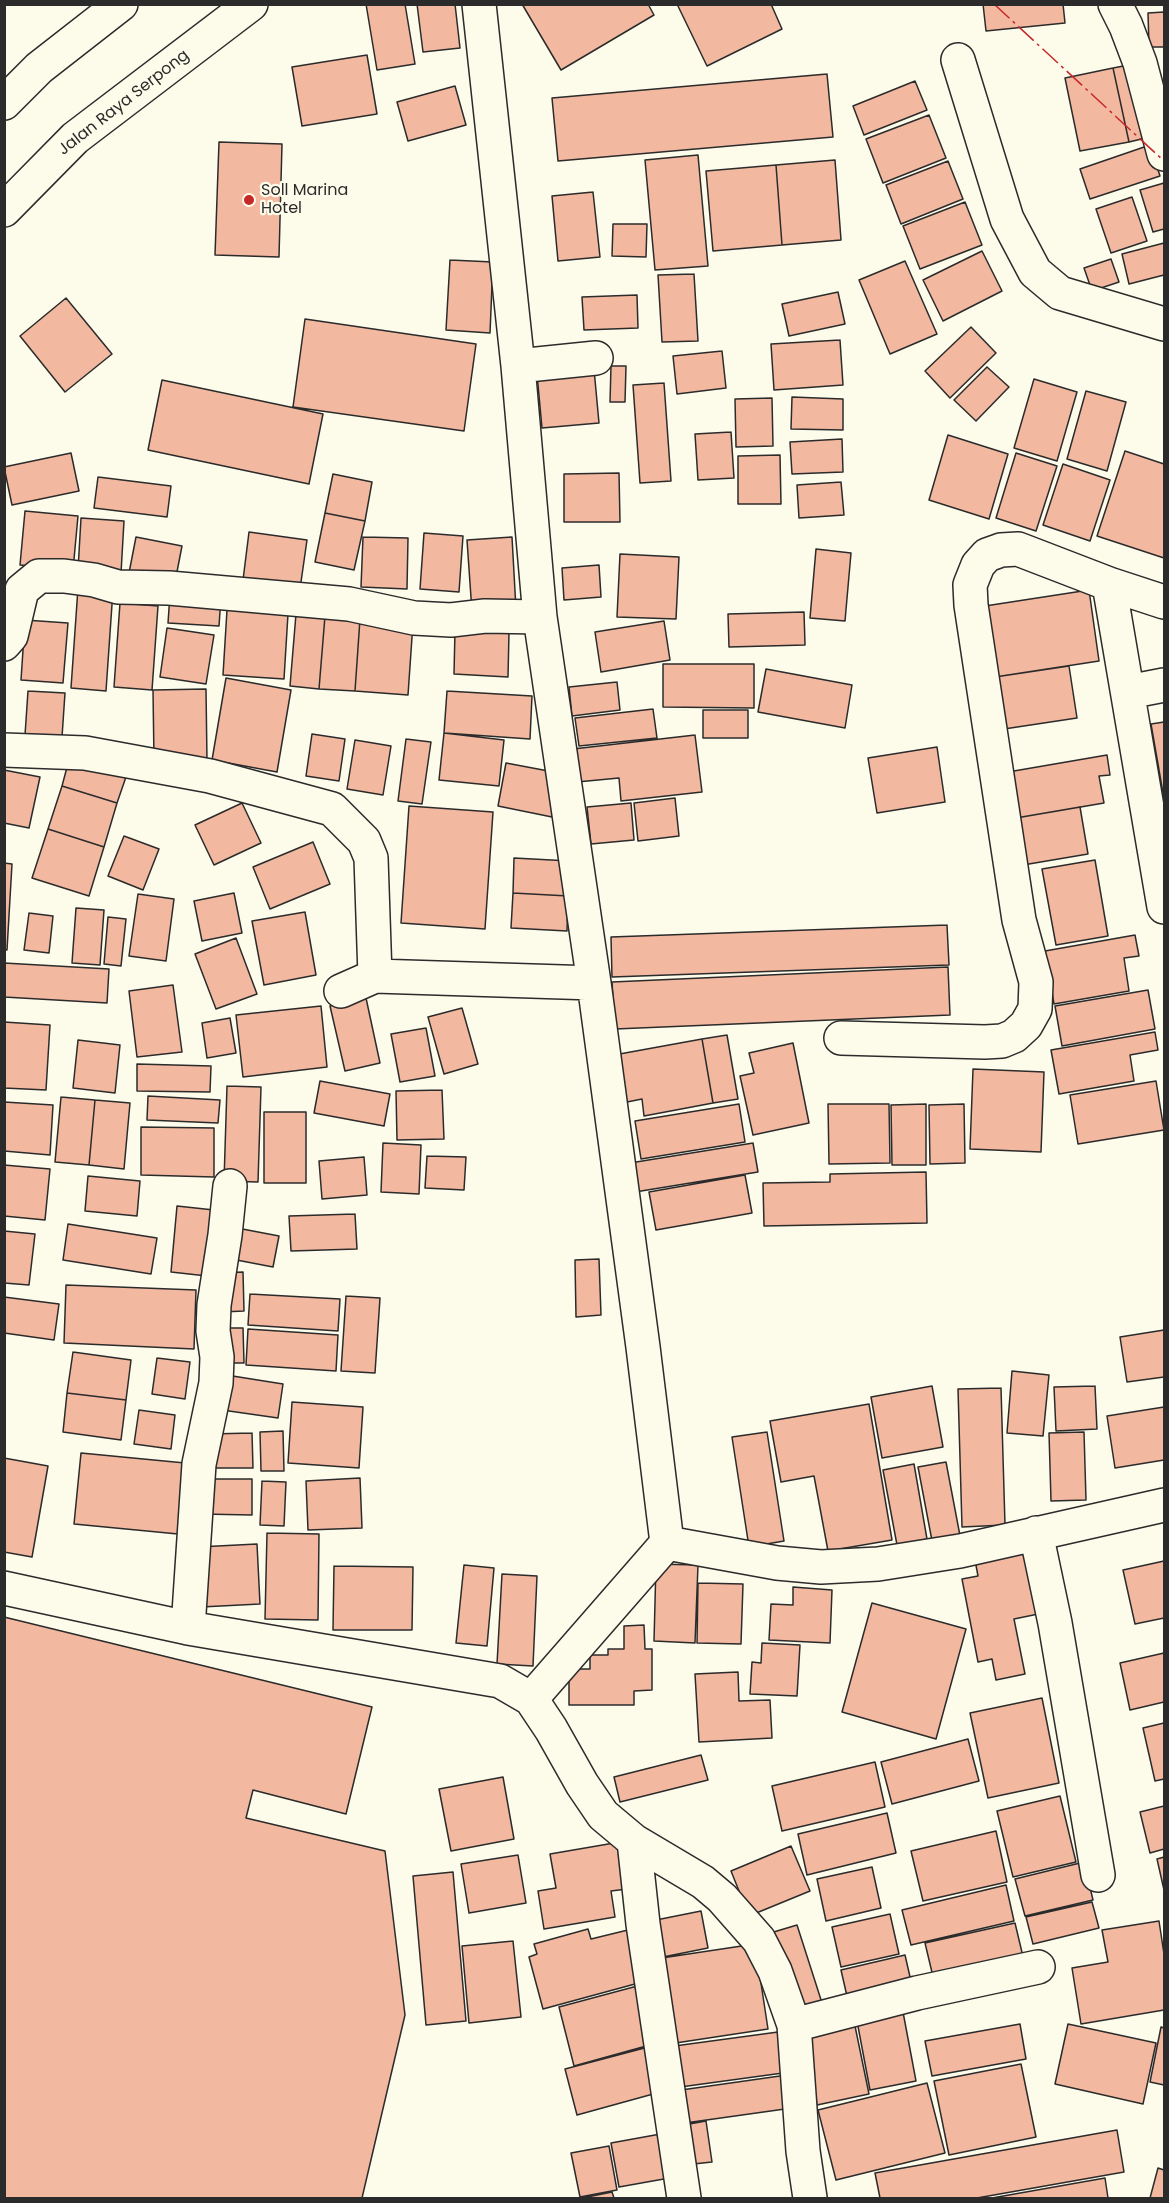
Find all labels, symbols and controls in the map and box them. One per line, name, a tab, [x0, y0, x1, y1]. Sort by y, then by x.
street label: Jalan Raya Serpong	[55, 46, 193, 160]
place label: Soll Marina Hotel	[261, 181, 348, 219]
marker: Soll Marina Hotel	[242, 193, 256, 207]

